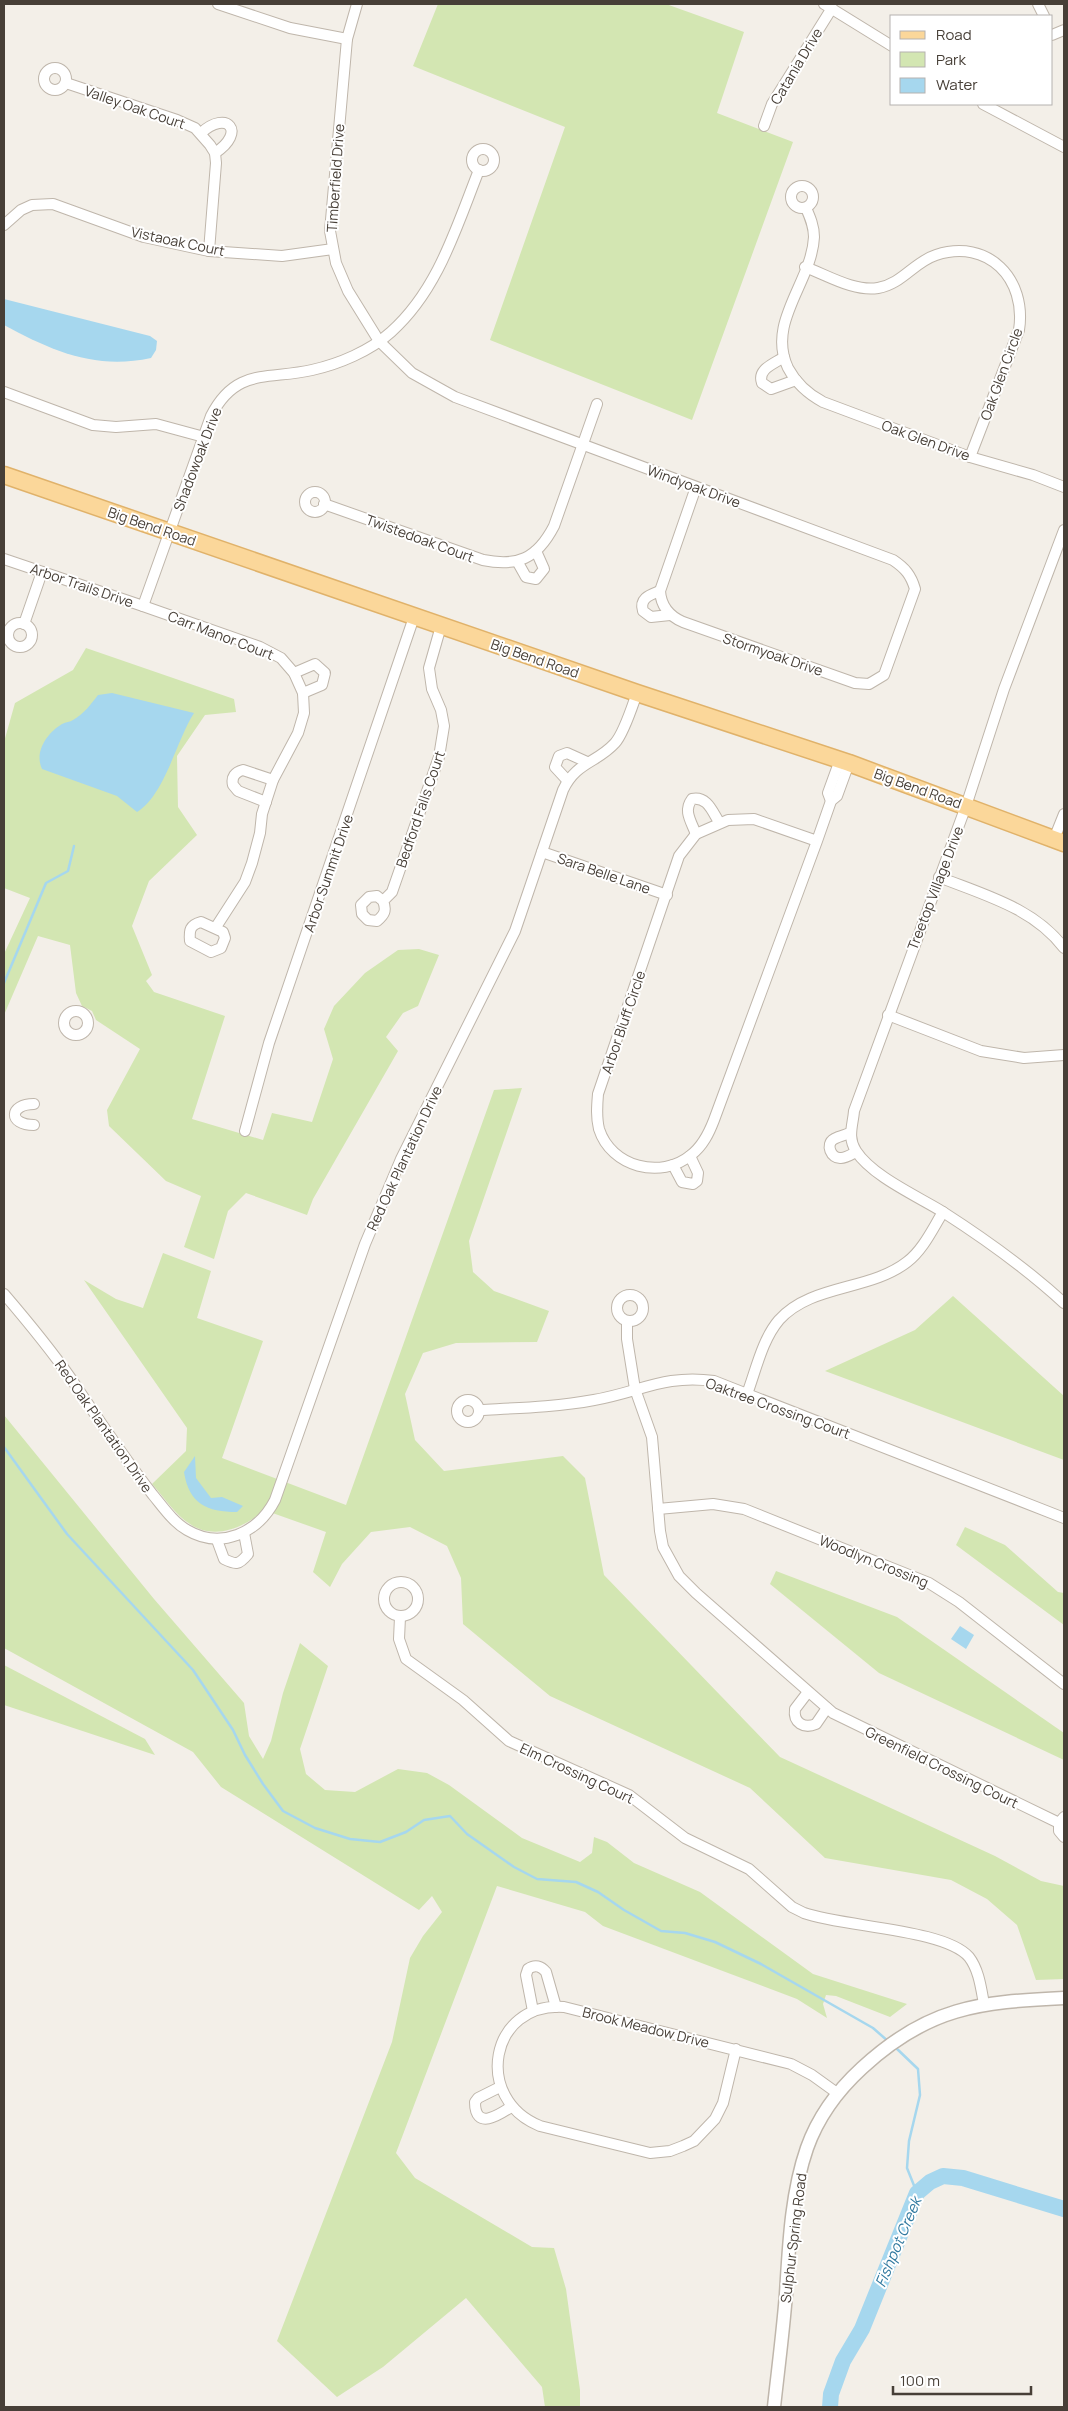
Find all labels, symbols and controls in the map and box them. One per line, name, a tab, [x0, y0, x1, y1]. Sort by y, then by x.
legend	[890, 15, 1053, 105]
street label: Catania Drive	[766, 24, 826, 108]
text: Road	[936, 24, 972, 45]
text: Park	[936, 49, 966, 70]
text: Water	[936, 74, 978, 95]
street label: Valley Oak Court	[82, 81, 188, 133]
street label: Timberfield Drive	[322, 123, 348, 233]
street label: Vistaoak Court	[129, 222, 227, 260]
street label: Oak Glen Circle	[975, 325, 1027, 423]
street label: Shadowoak Drive	[168, 404, 226, 514]
street label: Oak Glen Drive	[879, 415, 973, 465]
street label: Windyoak Drive	[645, 460, 743, 512]
street label: Big Bend Road	[105, 502, 199, 550]
street label: Twistedoak Court	[363, 510, 477, 567]
street label: Arbor Trails Drive	[28, 558, 136, 612]
street label: Carr Manor Court	[165, 606, 277, 664]
street label: Stormyoak Drive	[720, 628, 826, 680]
street label: Big Bend Road	[488, 634, 582, 682]
street label: Bedford Falls Court	[391, 748, 449, 870]
street label: Big Bend Road	[872, 763, 964, 813]
street label: Arbor Summit Drive	[299, 812, 357, 934]
street label: Treetop Village Drive	[903, 823, 967, 953]
street label: Sara Belle Lane	[555, 848, 653, 898]
street label: Arbor Bluff Circle	[596, 968, 650, 1076]
street label: Red Oak Plantation Drive	[362, 1082, 446, 1234]
street label: Red Oak Plantation Drive	[51, 1356, 157, 1496]
street label: Oaktree Crossing Court	[703, 1373, 853, 1443]
street label: Woodlyn Crossing	[816, 1530, 932, 1592]
street label: Greenfield Crossing Court	[862, 1722, 1022, 1813]
street label: Elm Crossing Court	[517, 1738, 637, 1808]
street label: Brook Meadow Drive	[581, 2002, 711, 2052]
street label: Sulphur Spring Road	[776, 2172, 810, 2304]
water label: Fishpot Creek	[870, 2192, 927, 2290]
scale bar	[893, 2364, 1030, 2396]
text: 100 m	[900, 2370, 940, 2391]

